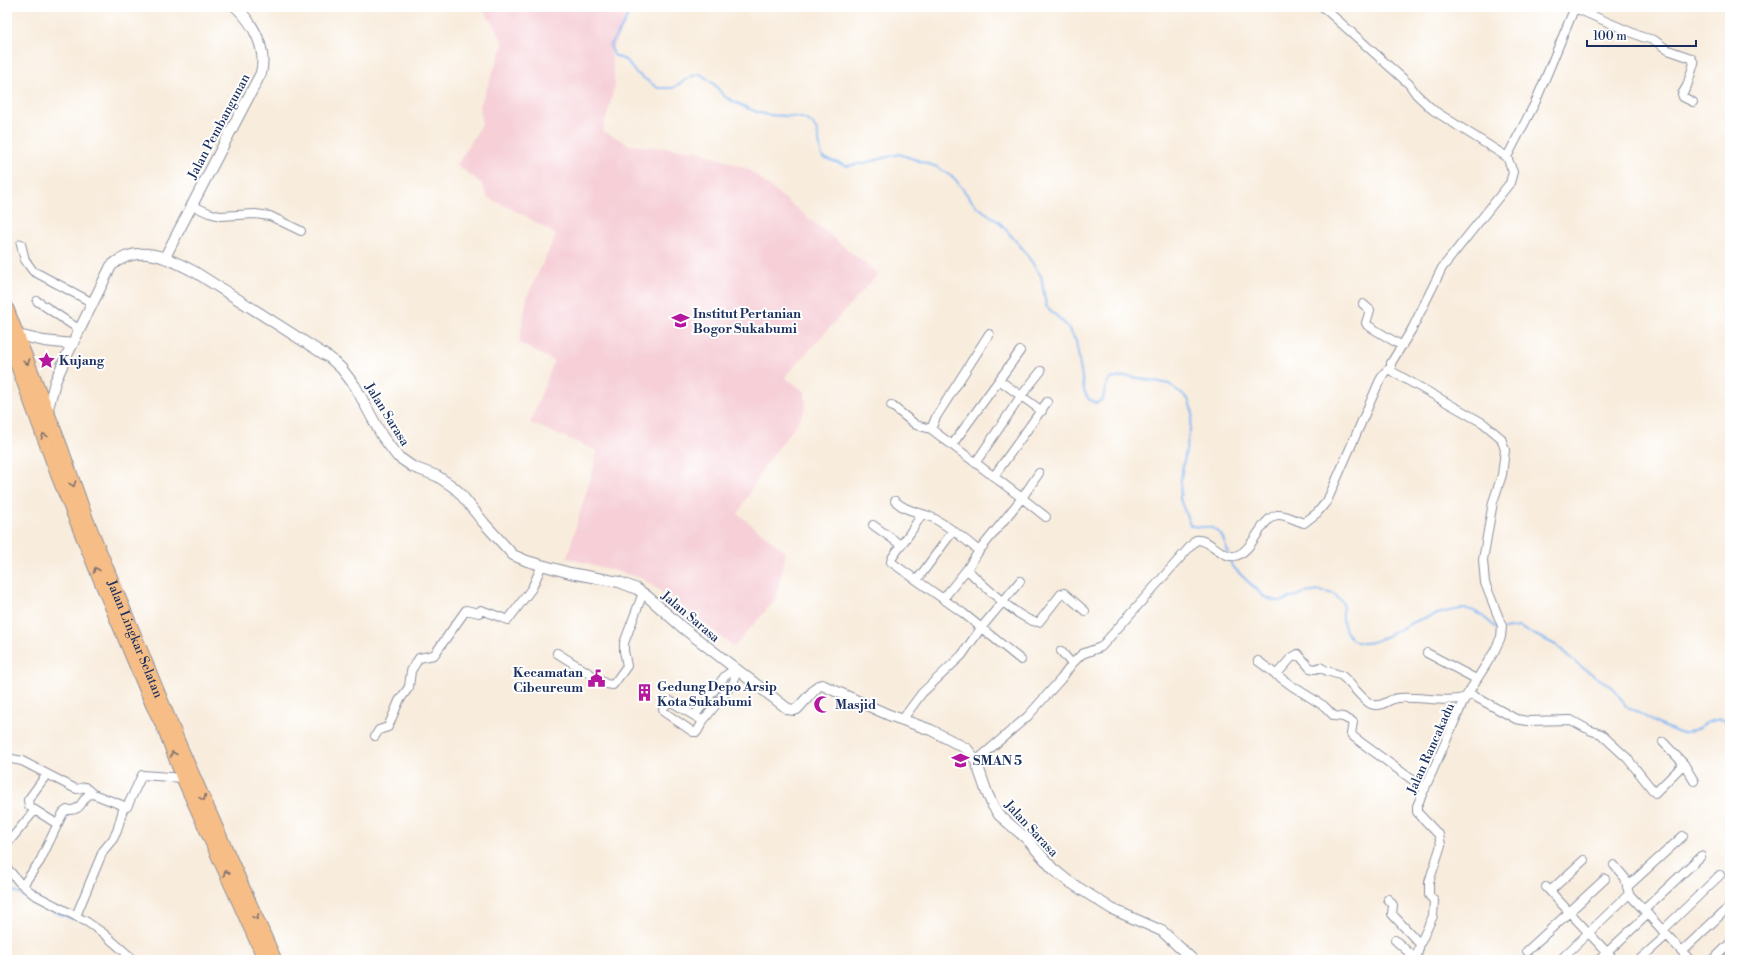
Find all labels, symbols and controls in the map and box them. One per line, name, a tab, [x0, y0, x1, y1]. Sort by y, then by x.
scale bar	[1587, 22, 1696, 48]
text: 100 m	[1593, 29, 1627, 44]
street label: Jalan Pembangunan	[184, 71, 254, 183]
place label: Institut Pertanian Bogor Sukabumi	[693, 306, 801, 337]
school or university icon: Institut Pertanian Bogor Sukabumi	[670, 310, 690, 330]
place icon: Kujang	[36, 350, 56, 370]
place label: Kujang	[59, 353, 105, 369]
one-way arrow	[23, 359, 31, 366]
street label: Jalan Sarasa	[361, 379, 413, 449]
one-way arrow	[40, 432, 48, 439]
one-way arrow	[69, 480, 77, 487]
one-way arrow	[93, 566, 101, 574]
street label: Jalan Lingkar Selatan	[103, 577, 166, 701]
street label: Jalan Sarasa	[657, 587, 723, 646]
place label: Kecamatan Cibeureum	[513, 665, 583, 696]
public building icon: Kecamatan Cibeureum	[586, 669, 606, 689]
place label: Gedung Depo Arsip Kota Sukabumi	[657, 679, 777, 710]
building icon: Gedung Depo Arsip Kota Sukabumi	[634, 683, 654, 703]
mosque icon: Masjid	[812, 694, 832, 714]
place label: Masjid	[835, 697, 876, 713]
street label: Jalan Rancakadu	[1403, 700, 1458, 797]
school or university icon: SMAN 5	[950, 750, 970, 770]
one-way arrow	[170, 751, 178, 758]
place label: SMAN 5	[973, 753, 1022, 769]
one-way arrow	[198, 794, 206, 801]
street label: Jalan Sarasa	[1000, 796, 1062, 861]
one-way arrow	[222, 870, 230, 877]
one-way arrow	[251, 912, 259, 920]

